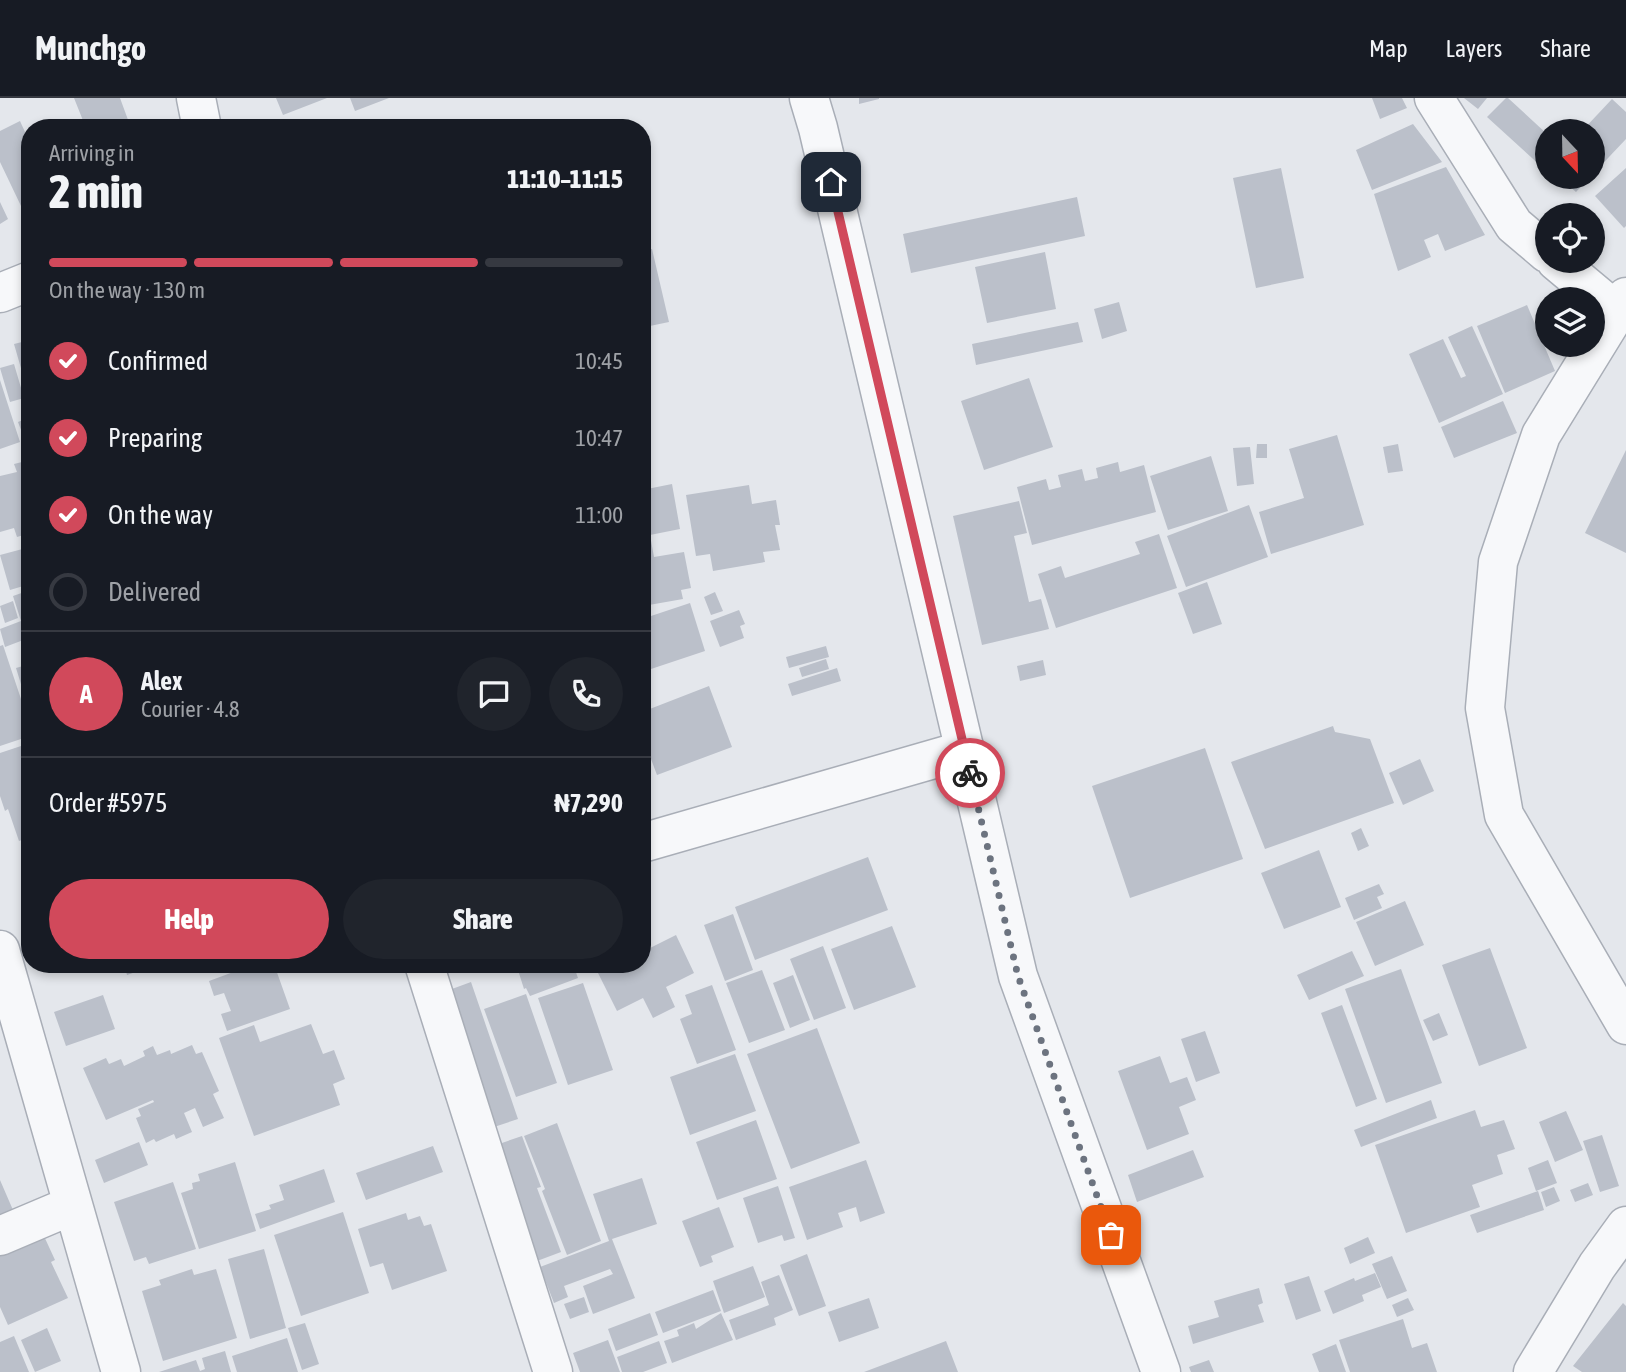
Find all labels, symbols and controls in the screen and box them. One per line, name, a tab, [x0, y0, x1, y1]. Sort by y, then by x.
text: Munchgo	[35, 29, 146, 67]
text: Map	[1369, 35, 1408, 62]
text: Layers	[1446, 35, 1502, 62]
text: Share	[1540, 35, 1591, 62]
north arrow	[1535, 119, 1605, 189]
map controls	[1535, 119, 1605, 357]
text: Arriving in	[49, 140, 135, 166]
pin	[801, 152, 861, 212]
icon: home	[812, 163, 850, 201]
text: 11:10–11:15	[507, 164, 623, 194]
text: 2 min	[49, 165, 143, 218]
button: locate	[1535, 203, 1605, 273]
text: On the way · 130 m	[49, 277, 205, 303]
button: layers	[1535, 287, 1605, 357]
icon: check	[49, 342, 87, 380]
text: Confirmed	[108, 346, 208, 376]
text: 10:45	[575, 348, 623, 374]
icon: check	[49, 419, 87, 457]
text: Preparing	[108, 423, 202, 453]
text: 10:47	[575, 425, 623, 451]
icon: check	[49, 496, 87, 534]
text: On the way	[108, 500, 213, 530]
text: 11:00	[575, 502, 623, 528]
text: Delivered	[108, 577, 201, 607]
button: chat	[457, 657, 531, 731]
button: phone	[549, 657, 623, 731]
text: Alex	[141, 666, 182, 696]
text: A	[80, 679, 92, 709]
text: Courier · 4.8	[141, 696, 240, 722]
courier	[935, 738, 1005, 808]
icon: bike	[951, 754, 989, 792]
text: Order #5975	[49, 788, 168, 818]
text: ₦7,290	[554, 788, 623, 818]
button: Help	[49, 879, 329, 959]
button: Share	[343, 879, 623, 959]
pin	[1081, 1205, 1141, 1265]
icon: bag	[1092, 1216, 1130, 1254]

